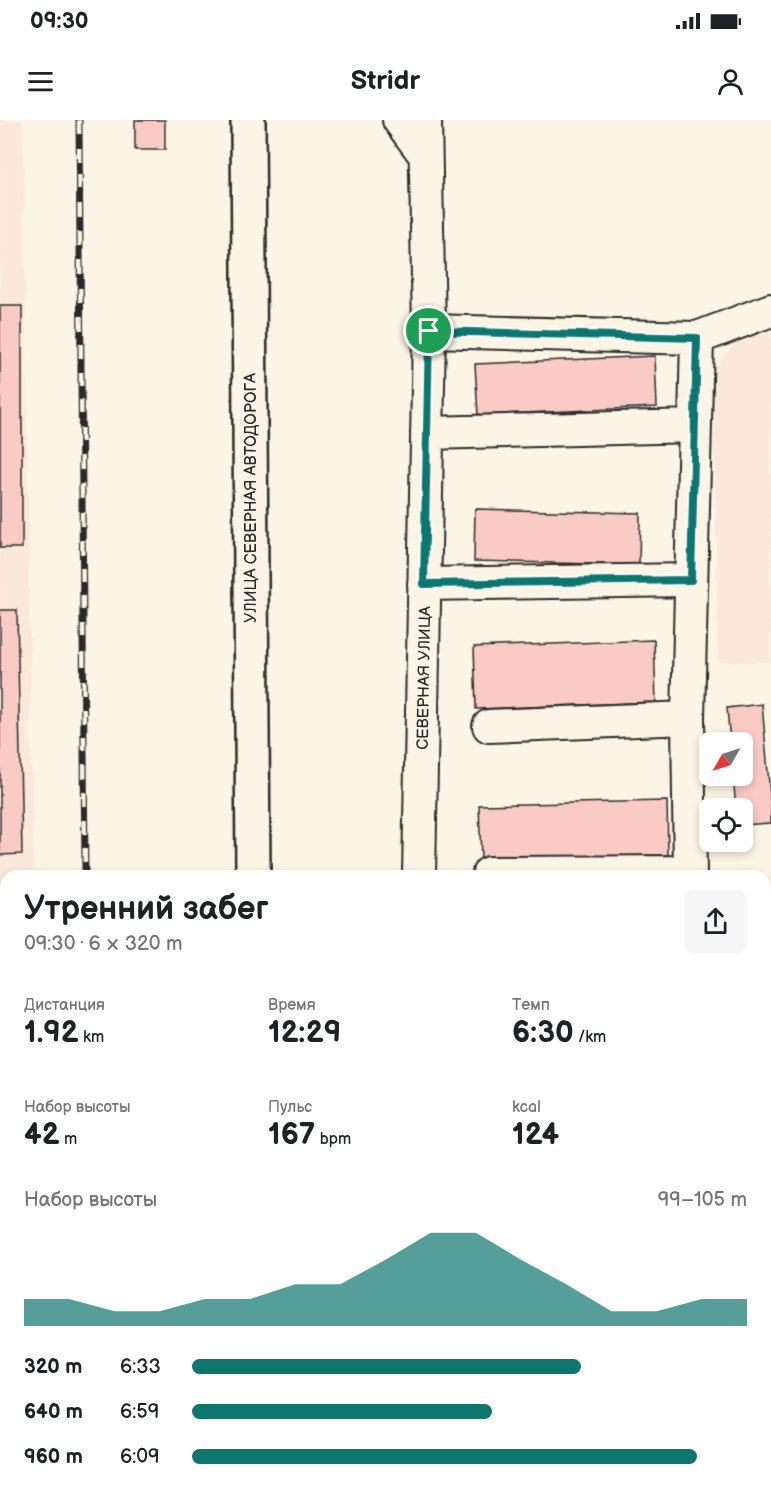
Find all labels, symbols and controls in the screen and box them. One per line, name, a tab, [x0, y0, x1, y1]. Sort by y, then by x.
text: 09:30	[30, 8, 88, 35]
icon: menu	[24, 65, 57, 98]
text: Stridr	[351, 65, 420, 97]
icon: person	[714, 65, 747, 98]
pin	[403, 305, 454, 356]
icon: arrive	[412, 314, 445, 347]
street label: УЛИЦА СЕВЕРНАЯ АВТОДОРОГА	[242, 373, 261, 623]
street label: СЕВЕРНАЯ УЛИЦА	[414, 606, 435, 750]
north arrow	[699, 732, 753, 786]
map controls	[699, 732, 753, 852]
button: locate	[699, 798, 753, 852]
text: Утренний забег	[24, 889, 269, 929]
button: share	[684, 890, 747, 953]
text: 09:30 · 6 × 320 m	[24, 932, 183, 956]
text: Дистанция	[24, 996, 105, 1015]
text: Время	[268, 996, 316, 1015]
text: Темп	[512, 996, 550, 1015]
text: 1.92	[24, 1015, 79, 1051]
text: 12:29	[268, 1015, 341, 1051]
text: 6:30	[512, 1015, 574, 1051]
text: km	[79, 1028, 104, 1047]
text: /km	[574, 1028, 606, 1047]
text: Набор высоты	[24, 1098, 131, 1117]
text: Пульс	[268, 1098, 312, 1117]
text: kcal	[512, 1098, 541, 1117]
text: 42	[24, 1117, 60, 1153]
text: 167	[268, 1117, 315, 1153]
text: 124	[512, 1117, 559, 1153]
text: m	[60, 1130, 77, 1149]
text: bpm	[315, 1130, 351, 1149]
text: Набор высоты	[24, 1188, 157, 1212]
text: 99–105 m	[658, 1188, 747, 1212]
text: 320 m	[24, 1355, 82, 1379]
text: 6:33	[120, 1355, 161, 1379]
text: 640 m	[24, 1400, 83, 1424]
text: 6:59	[120, 1400, 159, 1424]
text: 960 m	[24, 1445, 83, 1469]
text: 6:09	[120, 1445, 160, 1469]

